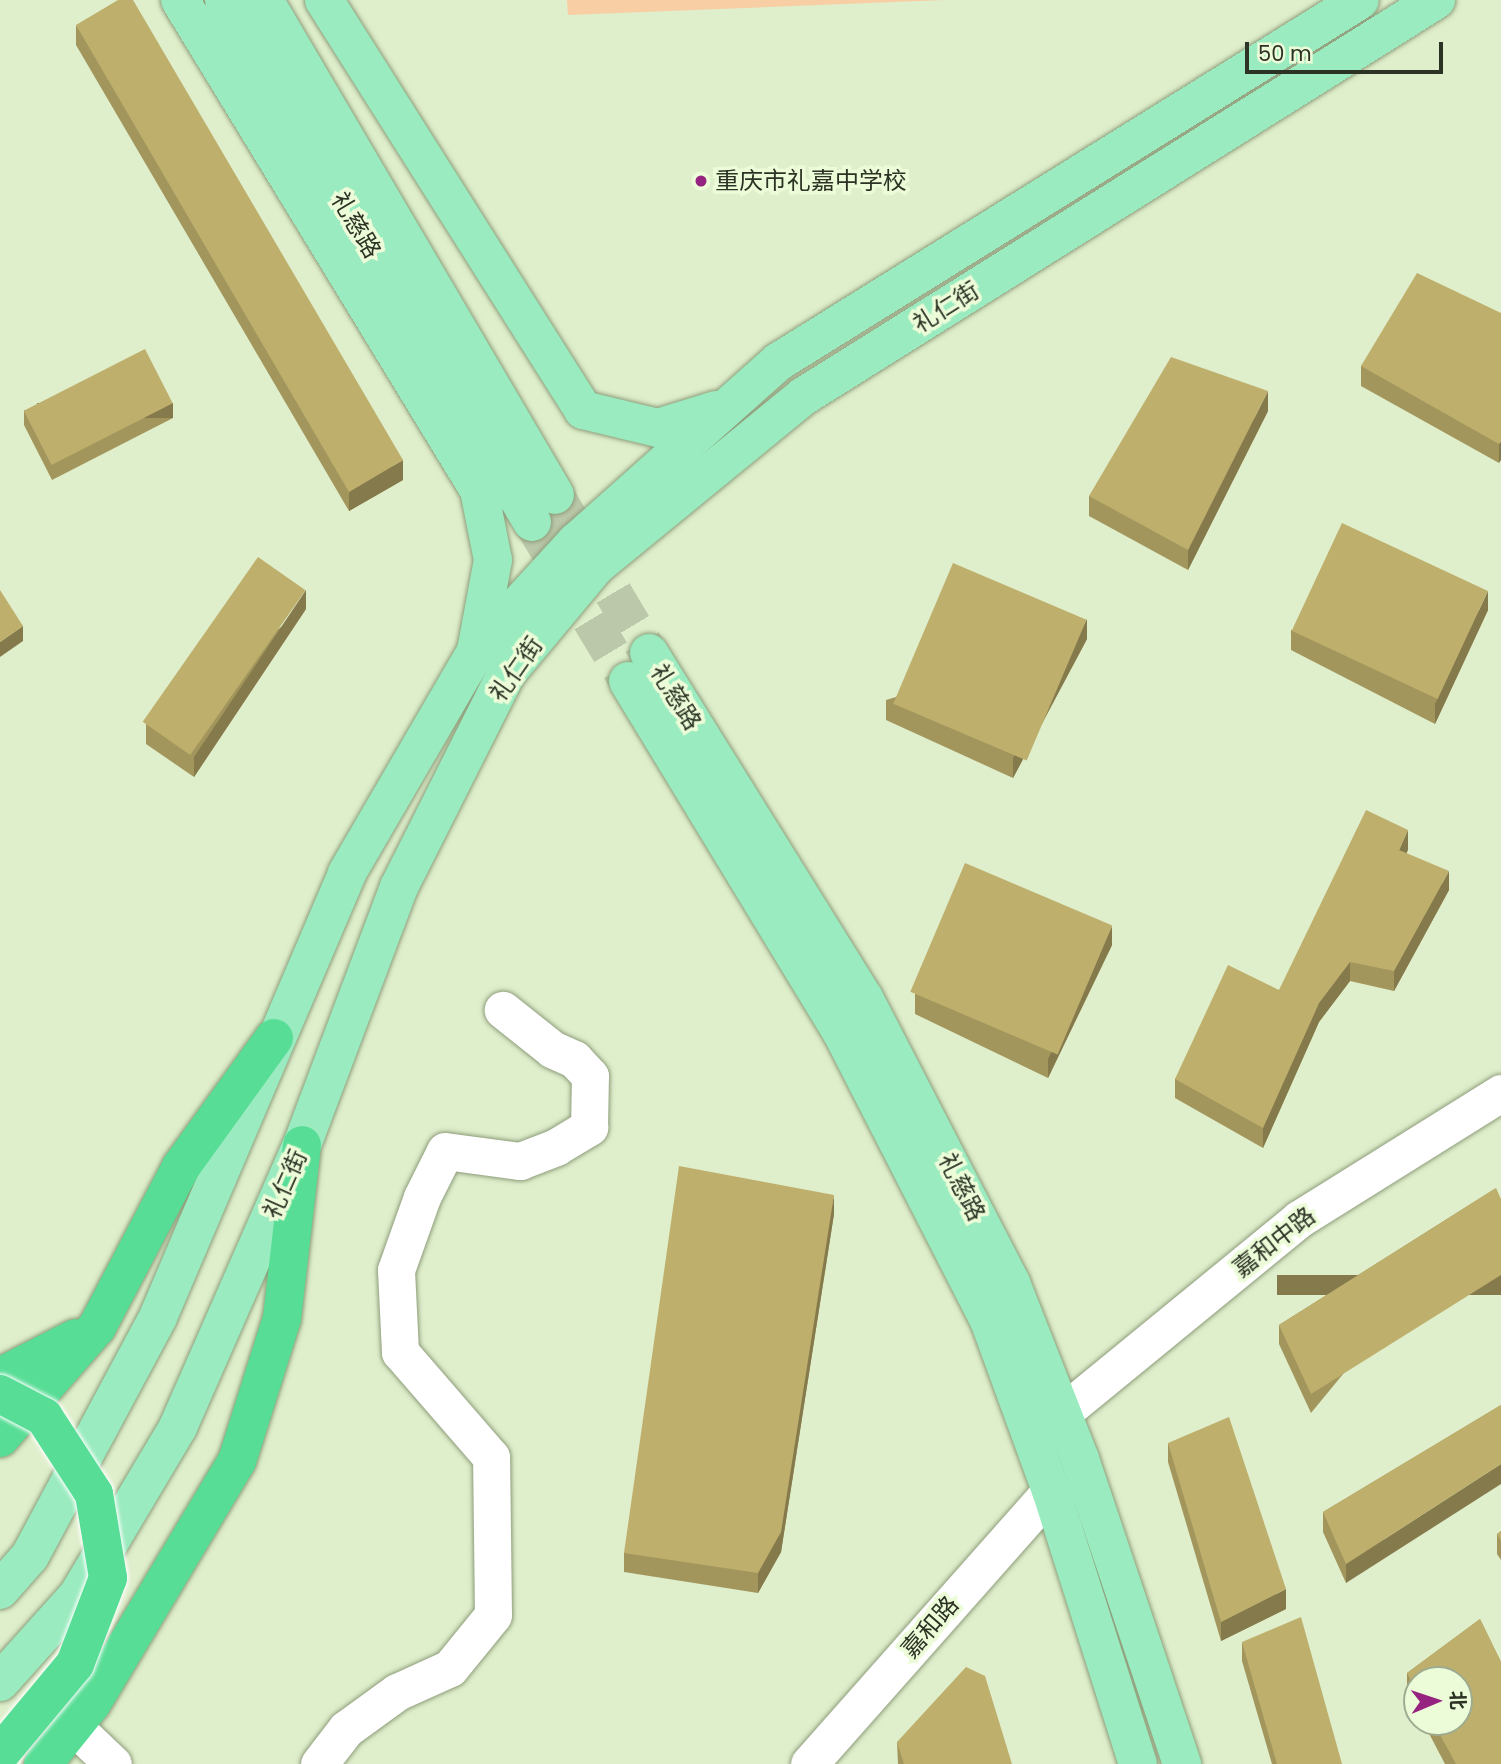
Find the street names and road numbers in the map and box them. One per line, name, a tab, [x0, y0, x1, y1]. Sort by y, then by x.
street label: 礼慈路	[325, 187, 387, 263]
street label: 礼仁街	[908, 276, 984, 338]
street label: 礼仁街	[484, 631, 548, 707]
street label: 礼慈路	[645, 659, 707, 735]
street label: 礼仁街	[257, 1145, 313, 1223]
street label: 礼慈路	[933, 1148, 991, 1226]
street label: 嘉和中路	[1227, 1201, 1321, 1283]
street label: 嘉和路	[896, 1590, 964, 1664]

